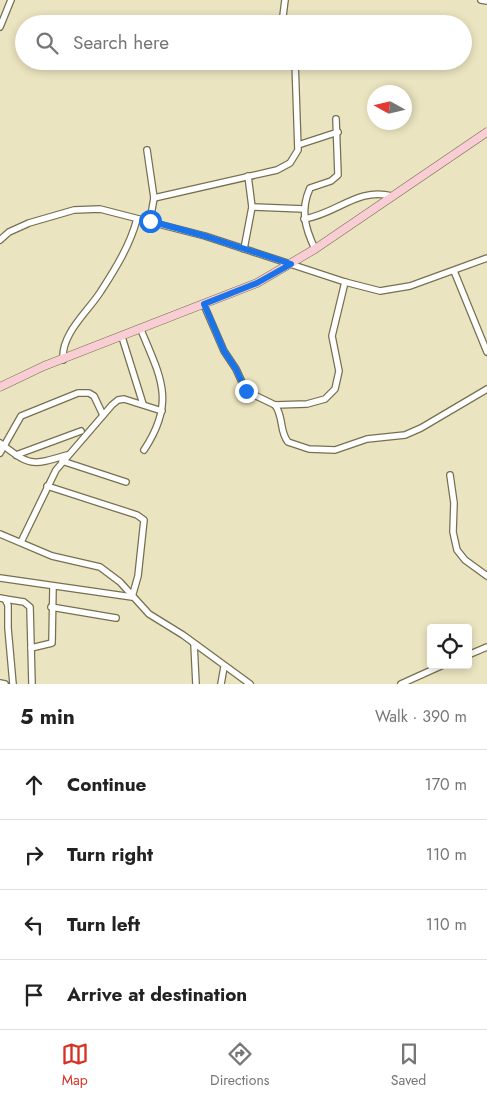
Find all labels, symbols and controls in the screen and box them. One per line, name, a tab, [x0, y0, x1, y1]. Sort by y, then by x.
search box	[15, 15, 472, 70]
icon: search	[33, 29, 61, 57]
text: Search here	[73, 29, 169, 56]
north arrow	[367, 85, 412, 130]
route start	[139, 210, 162, 233]
route end	[235, 380, 258, 403]
map controls	[427, 624, 472, 669]
button: locate	[427, 624, 472, 669]
text: 5 min	[20, 702, 75, 732]
text: Walk · 390 m	[375, 705, 467, 728]
icon: ahead	[20, 771, 48, 799]
text: Continue	[67, 771, 146, 798]
text: 170 m	[425, 773, 467, 796]
icon: right	[20, 841, 48, 869]
text: Turn right	[67, 841, 153, 868]
text: 110 m	[426, 843, 467, 866]
icon: left	[20, 911, 48, 939]
text: Turn left	[67, 911, 140, 938]
text: 110 m	[426, 913, 467, 936]
icon: arrive	[20, 981, 48, 1009]
text: Arrive at destination	[67, 981, 247, 1008]
tab: Map	[61, 1040, 89, 1090]
tab: Directions	[210, 1040, 269, 1090]
tab: Saved	[391, 1040, 426, 1090]

